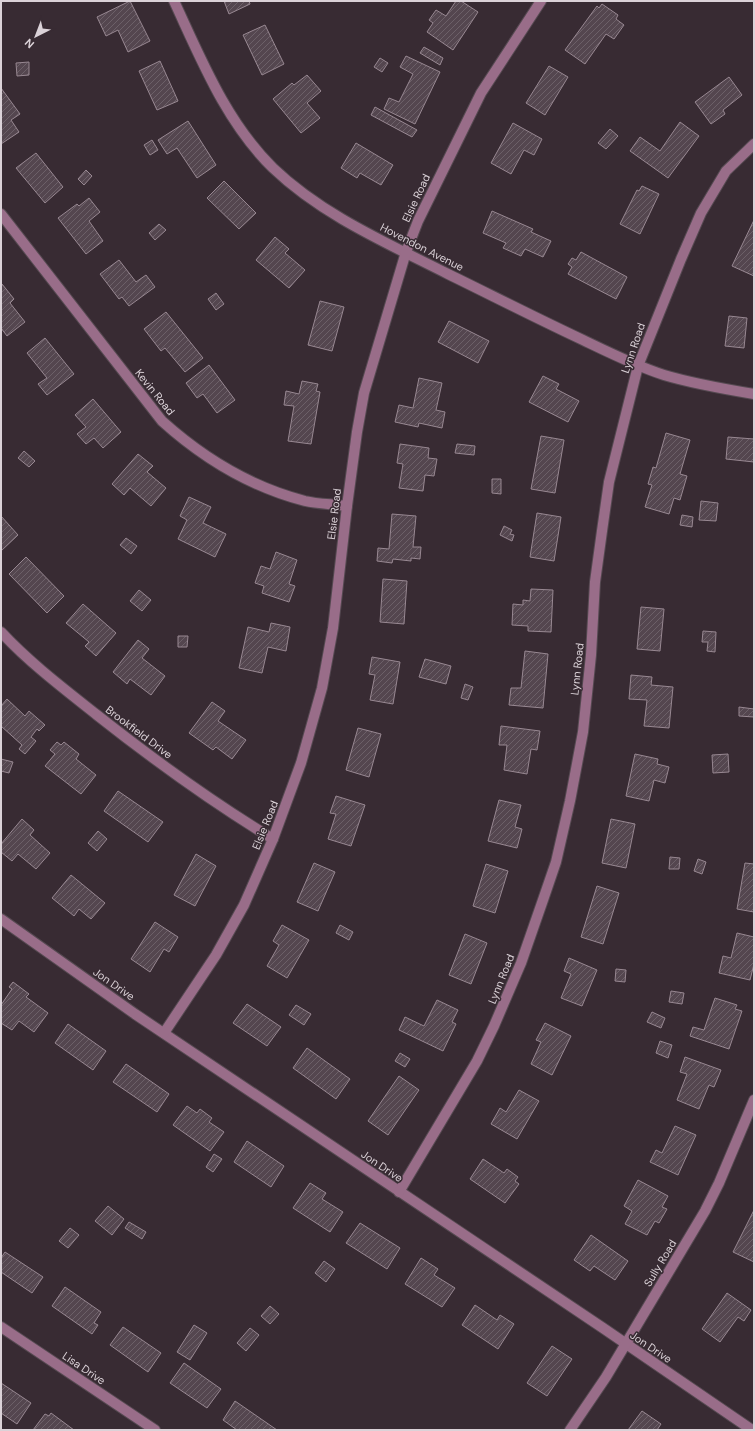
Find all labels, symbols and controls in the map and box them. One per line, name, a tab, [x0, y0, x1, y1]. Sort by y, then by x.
north arrow	[16, 16, 56, 56]
text: N	[22, 36, 37, 51]
street label: Elsie Road	[399, 172, 433, 224]
street label: Hovendon Avenue	[378, 220, 466, 274]
street label: Lynn Road	[618, 321, 648, 375]
street label: Kevin Road	[132, 366, 178, 418]
street label: Elsie Road	[324, 487, 344, 540]
street label: Lynn Road	[567, 642, 587, 696]
street label: Brookfield Drive	[103, 702, 175, 762]
street label: Elsie Road	[249, 798, 281, 852]
street label: Lynn Road	[485, 952, 517, 1006]
street label: Jon Drive	[91, 965, 137, 1003]
street label: Jon Drive	[358, 1147, 406, 1185]
street label: Sully Road	[641, 1237, 680, 1289]
street label: Jon Drive	[627, 1328, 675, 1366]
street label: Lisa Drive	[60, 1349, 108, 1387]

